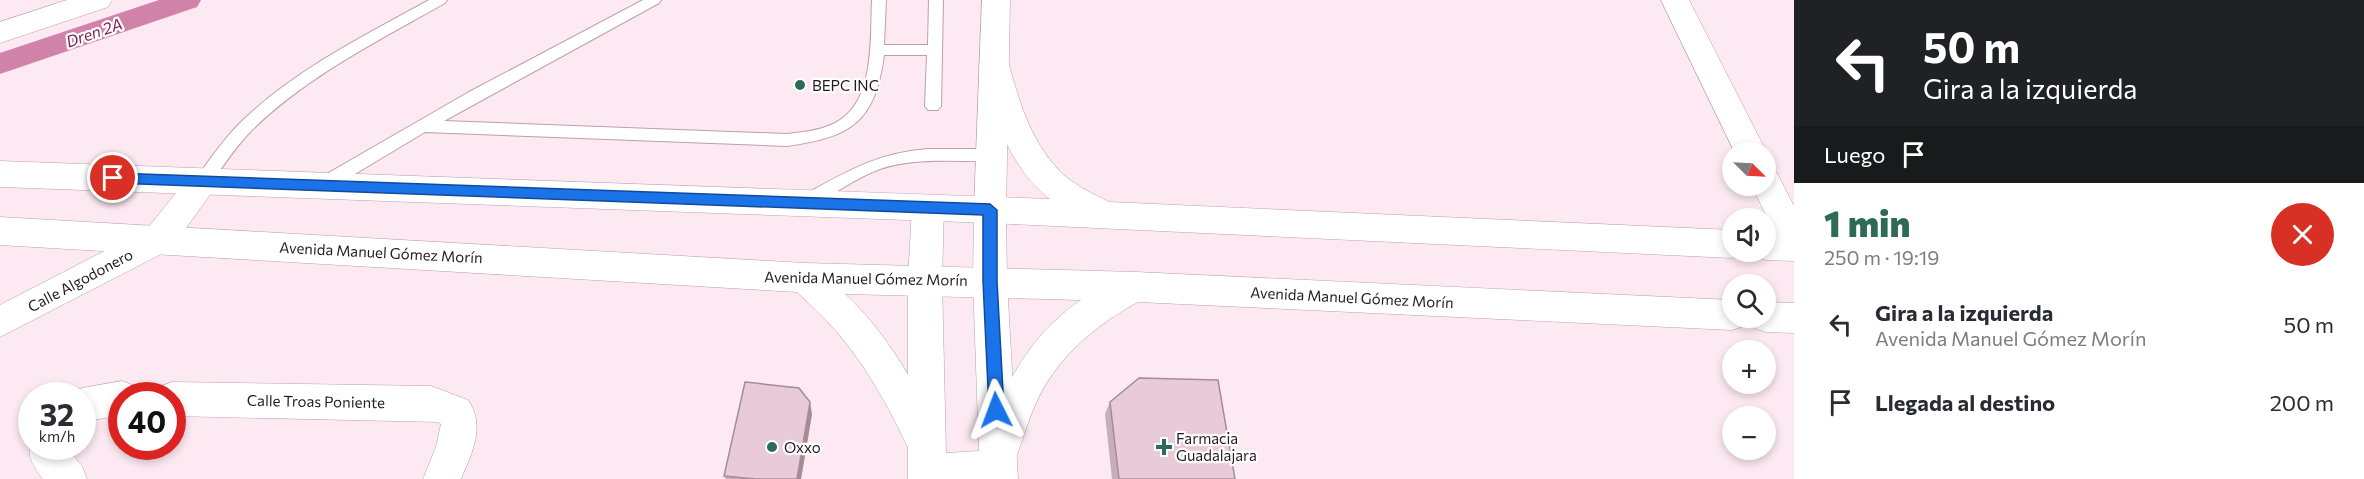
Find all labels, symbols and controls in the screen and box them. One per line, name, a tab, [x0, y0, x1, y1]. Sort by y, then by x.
water label: Dren 2A	[63, 13, 125, 51]
text: 50 m	[1923, 20, 2020, 72]
icon: left	[1824, 24, 1902, 102]
text: Gira a la izquierda	[1923, 72, 2137, 105]
place label: BEPC INC	[812, 76, 879, 94]
marker: BEPC INC	[793, 78, 807, 92]
icon: arrive	[1897, 138, 1930, 171]
text: Luego	[1824, 141, 1885, 168]
north arrow	[1722, 142, 1776, 196]
map controls	[1722, 142, 1776, 460]
pin	[87, 152, 138, 203]
icon: arrive	[96, 161, 129, 194]
text: 1 min	[1824, 200, 1910, 244]
button: close	[2271, 203, 2334, 266]
button: sound	[1722, 208, 1776, 262]
street label: Avenida Manuel Gómez Morín	[279, 238, 483, 266]
street label: Calle Algodonero	[24, 245, 136, 315]
text: 250 m · 19:19	[1824, 245, 1939, 269]
street label: Avenida Manuel Gómez Morín	[764, 267, 968, 289]
button: search	[1722, 274, 1776, 328]
street label: Avenida Manuel Gómez Morín	[1250, 283, 1454, 311]
text: Gira a la izquierda	[1875, 299, 2053, 326]
icon: left	[1824, 308, 1857, 341]
text: 50 m	[2284, 311, 2334, 338]
text: Avenida Manuel Gómez Morín	[1875, 326, 2146, 350]
button: +	[1722, 340, 1776, 394]
position arrow	[964, 378, 1028, 442]
speed limit sign: 40	[108, 382, 186, 460]
icon: arrive	[1824, 386, 1857, 419]
text: Llegada al destino	[1875, 389, 2055, 416]
text: 200 m	[2270, 389, 2334, 416]
street label: Calle Troas Poniente	[247, 391, 385, 411]
text: 32	[40, 395, 74, 432]
button: −	[1722, 406, 1776, 460]
text: km/h	[39, 427, 75, 445]
place label: Farmacia Guadalajara	[1176, 429, 1257, 464]
place label: Oxxo	[784, 438, 821, 456]
marker: Oxxo	[765, 440, 779, 454]
marker: Farmacia Guadalajara	[1157, 440, 1171, 454]

